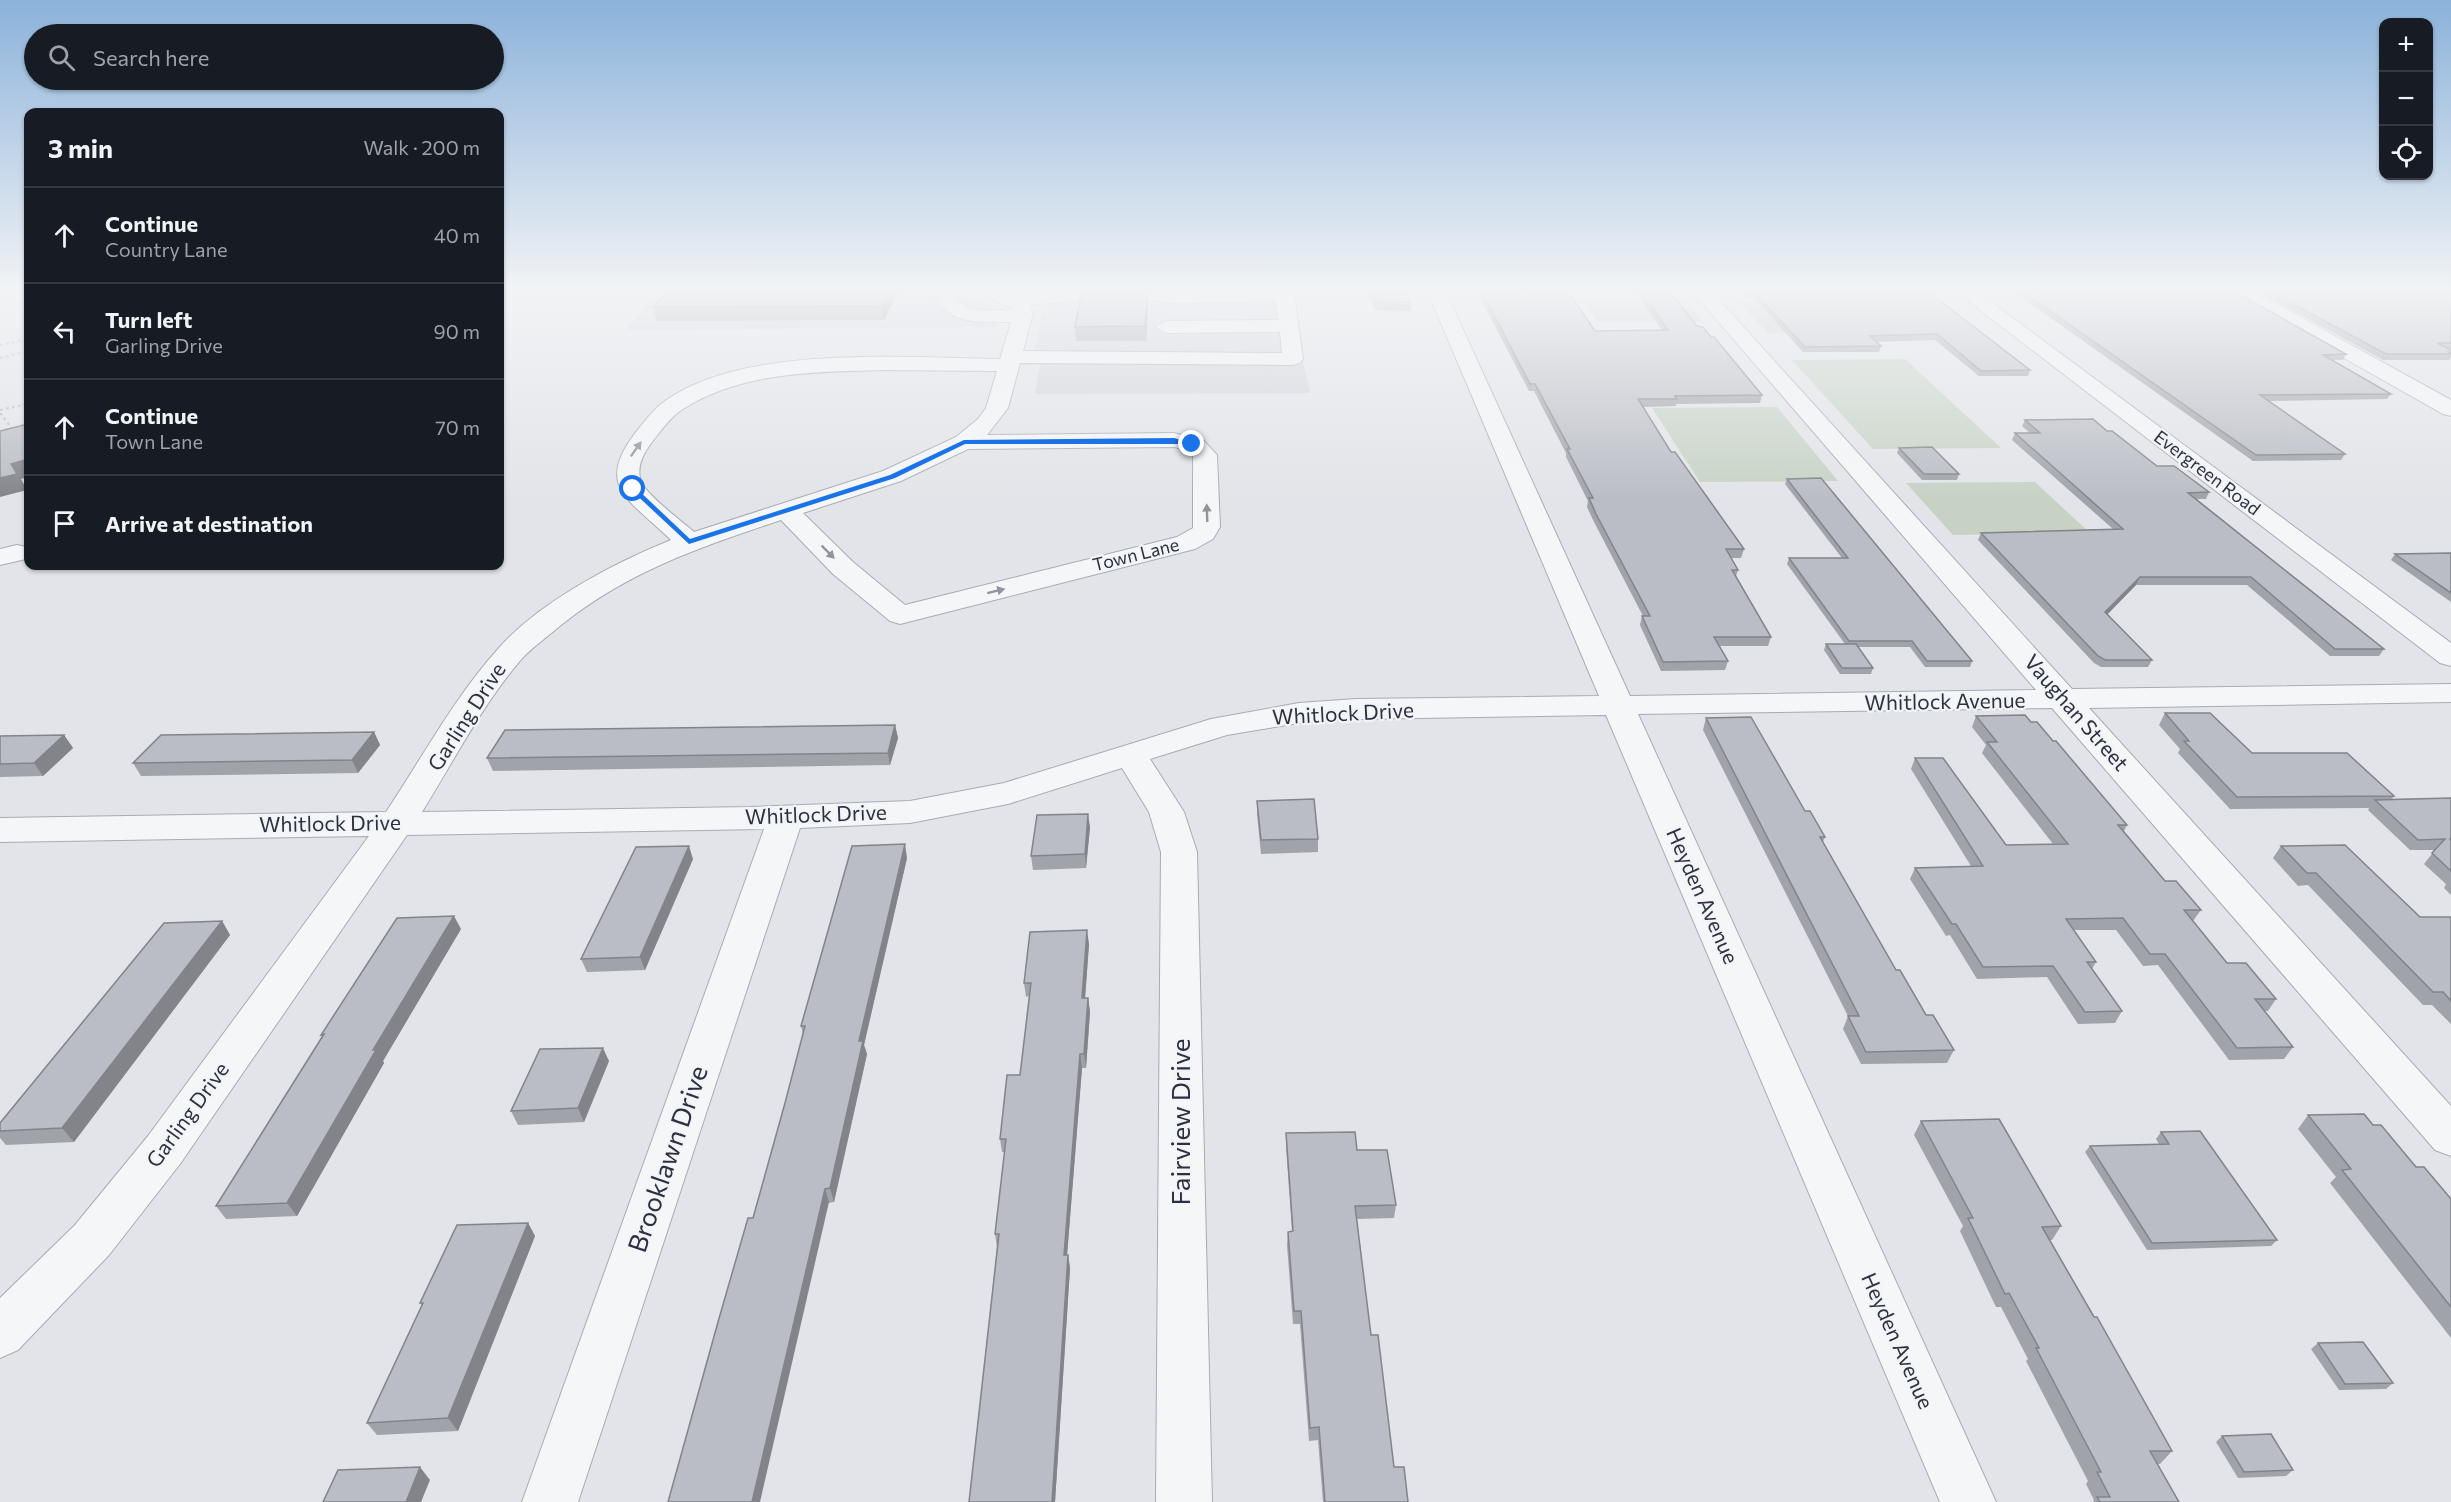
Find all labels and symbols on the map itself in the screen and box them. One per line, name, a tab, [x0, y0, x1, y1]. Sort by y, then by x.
street label: Evergreen Road	[2150, 425, 2265, 519]
route end	[1178, 430, 1204, 456]
one-way arrow	[630, 441, 642, 457]
route start	[619, 475, 645, 501]
one-way arrow	[1202, 504, 1211, 523]
street label: Town Lane	[1090, 533, 1181, 575]
one-way arrow	[820, 545, 834, 559]
one-way arrow	[987, 585, 1006, 595]
street label: Vaughan Street	[2020, 649, 2134, 775]
street label: Garling Drive	[422, 658, 510, 775]
street label: Whitlock Avenue	[1864, 687, 2026, 714]
street label: Whitlock Drive	[1271, 696, 1414, 729]
street label: Whitlock Drive	[745, 799, 887, 828]
street label: Whitlock Drive	[259, 809, 401, 836]
street label: Heyden Avenue	[1662, 823, 1745, 967]
street label: Fairview Drive	[1164, 1038, 1195, 1206]
street label: Garling Drive	[140, 1057, 233, 1171]
street label: Brooklawn Drive	[620, 1061, 713, 1256]
street label: Heyden Avenue	[1857, 1268, 1940, 1412]

